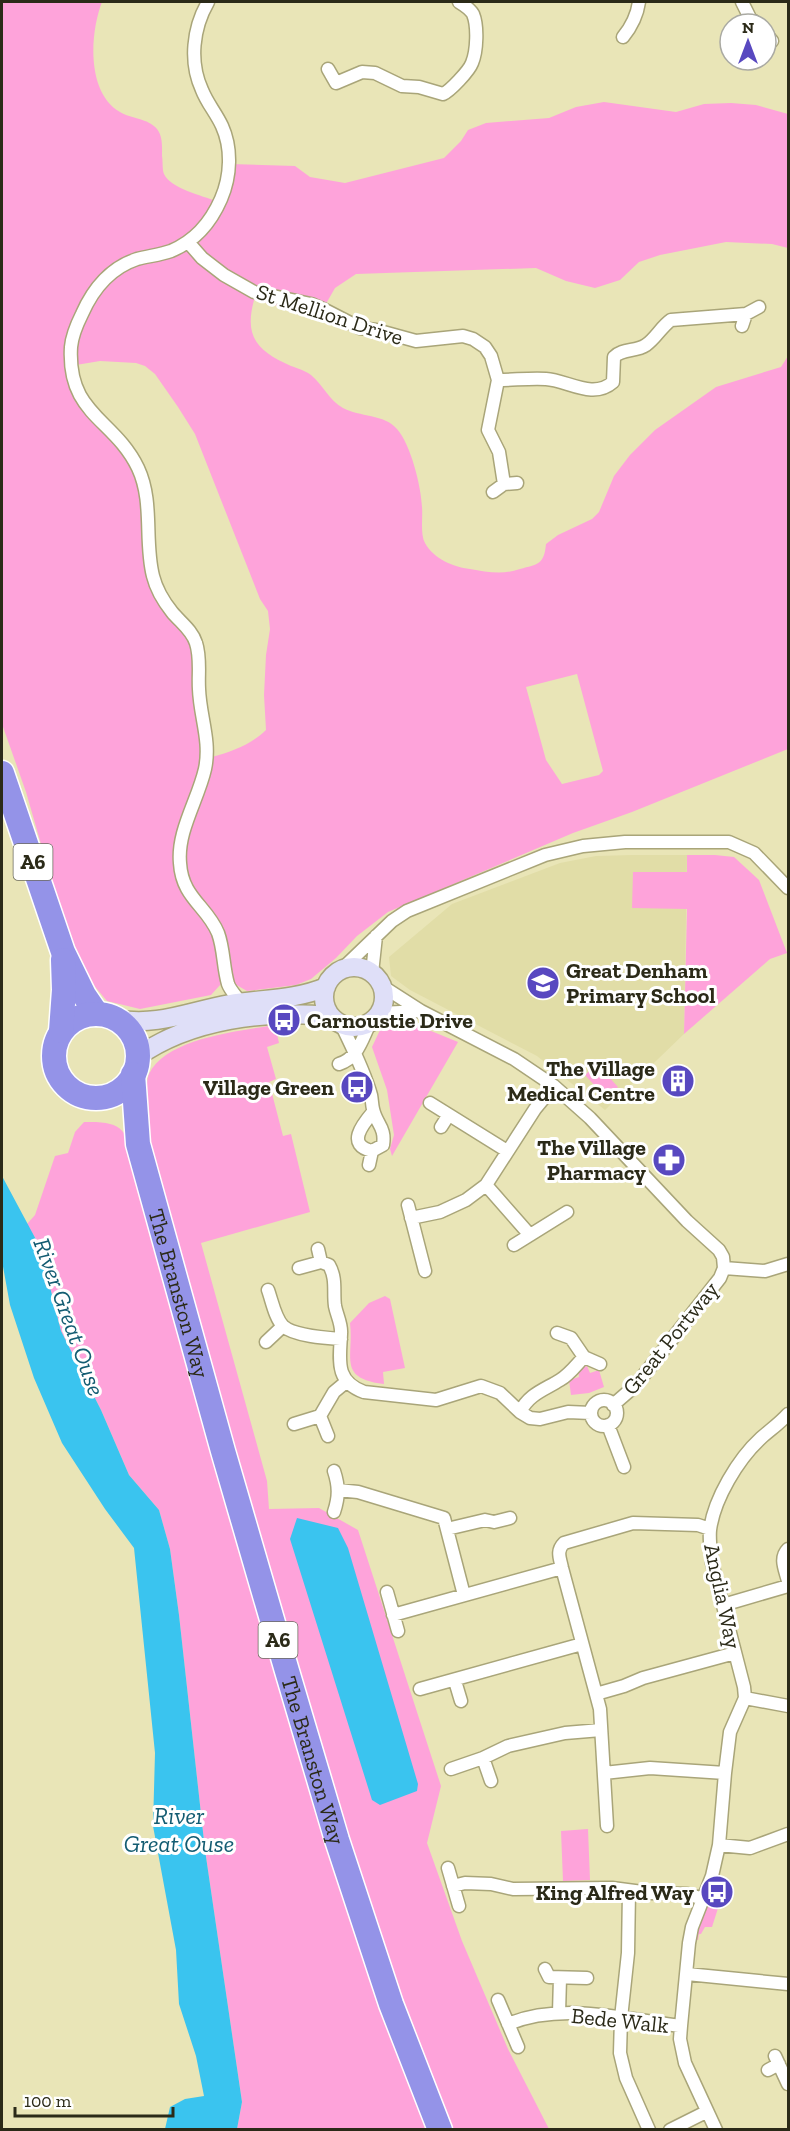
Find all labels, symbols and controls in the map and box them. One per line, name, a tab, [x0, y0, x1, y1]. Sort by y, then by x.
north arrow	[718, 12, 778, 72]
text: N	[742, 18, 754, 37]
street label: St Mellion Drive	[253, 278, 407, 351]
road number: A6	[14, 844, 52, 880]
place label: Great Denham Primary School	[566, 957, 715, 1009]
school or university icon: Great Denham Primary School	[525, 965, 561, 1001]
bus stop icon: Carnoustie Drive	[266, 1002, 302, 1038]
place label: Carnoustie Drive	[307, 1007, 473, 1034]
place label: The Village Medical Centre	[507, 1055, 655, 1107]
building icon: The Village Medical Centre	[660, 1063, 696, 1099]
bus stop icon: Village Green	[339, 1069, 375, 1105]
place label: Village Green	[203, 1074, 334, 1101]
place label: The Village Pharmacy	[537, 1134, 646, 1186]
pharmacy icon: The Village Pharmacy	[651, 1142, 687, 1178]
street label: The Branston Way	[143, 1206, 215, 1382]
water label: River Great Ouse	[27, 1234, 111, 1400]
street label: Great Portway	[617, 1276, 725, 1400]
street label: Anglia Way	[698, 1541, 747, 1652]
road number: A6	[258, 1622, 298, 1658]
street label: The Branston Way	[275, 1673, 351, 1849]
water label: River Great Ouse	[124, 1801, 234, 1858]
bus stop icon: King Alfred Way	[699, 1874, 735, 1910]
place label: King Alfred Way	[535, 1879, 694, 1906]
street label: Bede Walk	[570, 2002, 671, 2039]
scale bar	[15, 2080, 172, 2118]
text: 100 m	[24, 2090, 72, 2112]

